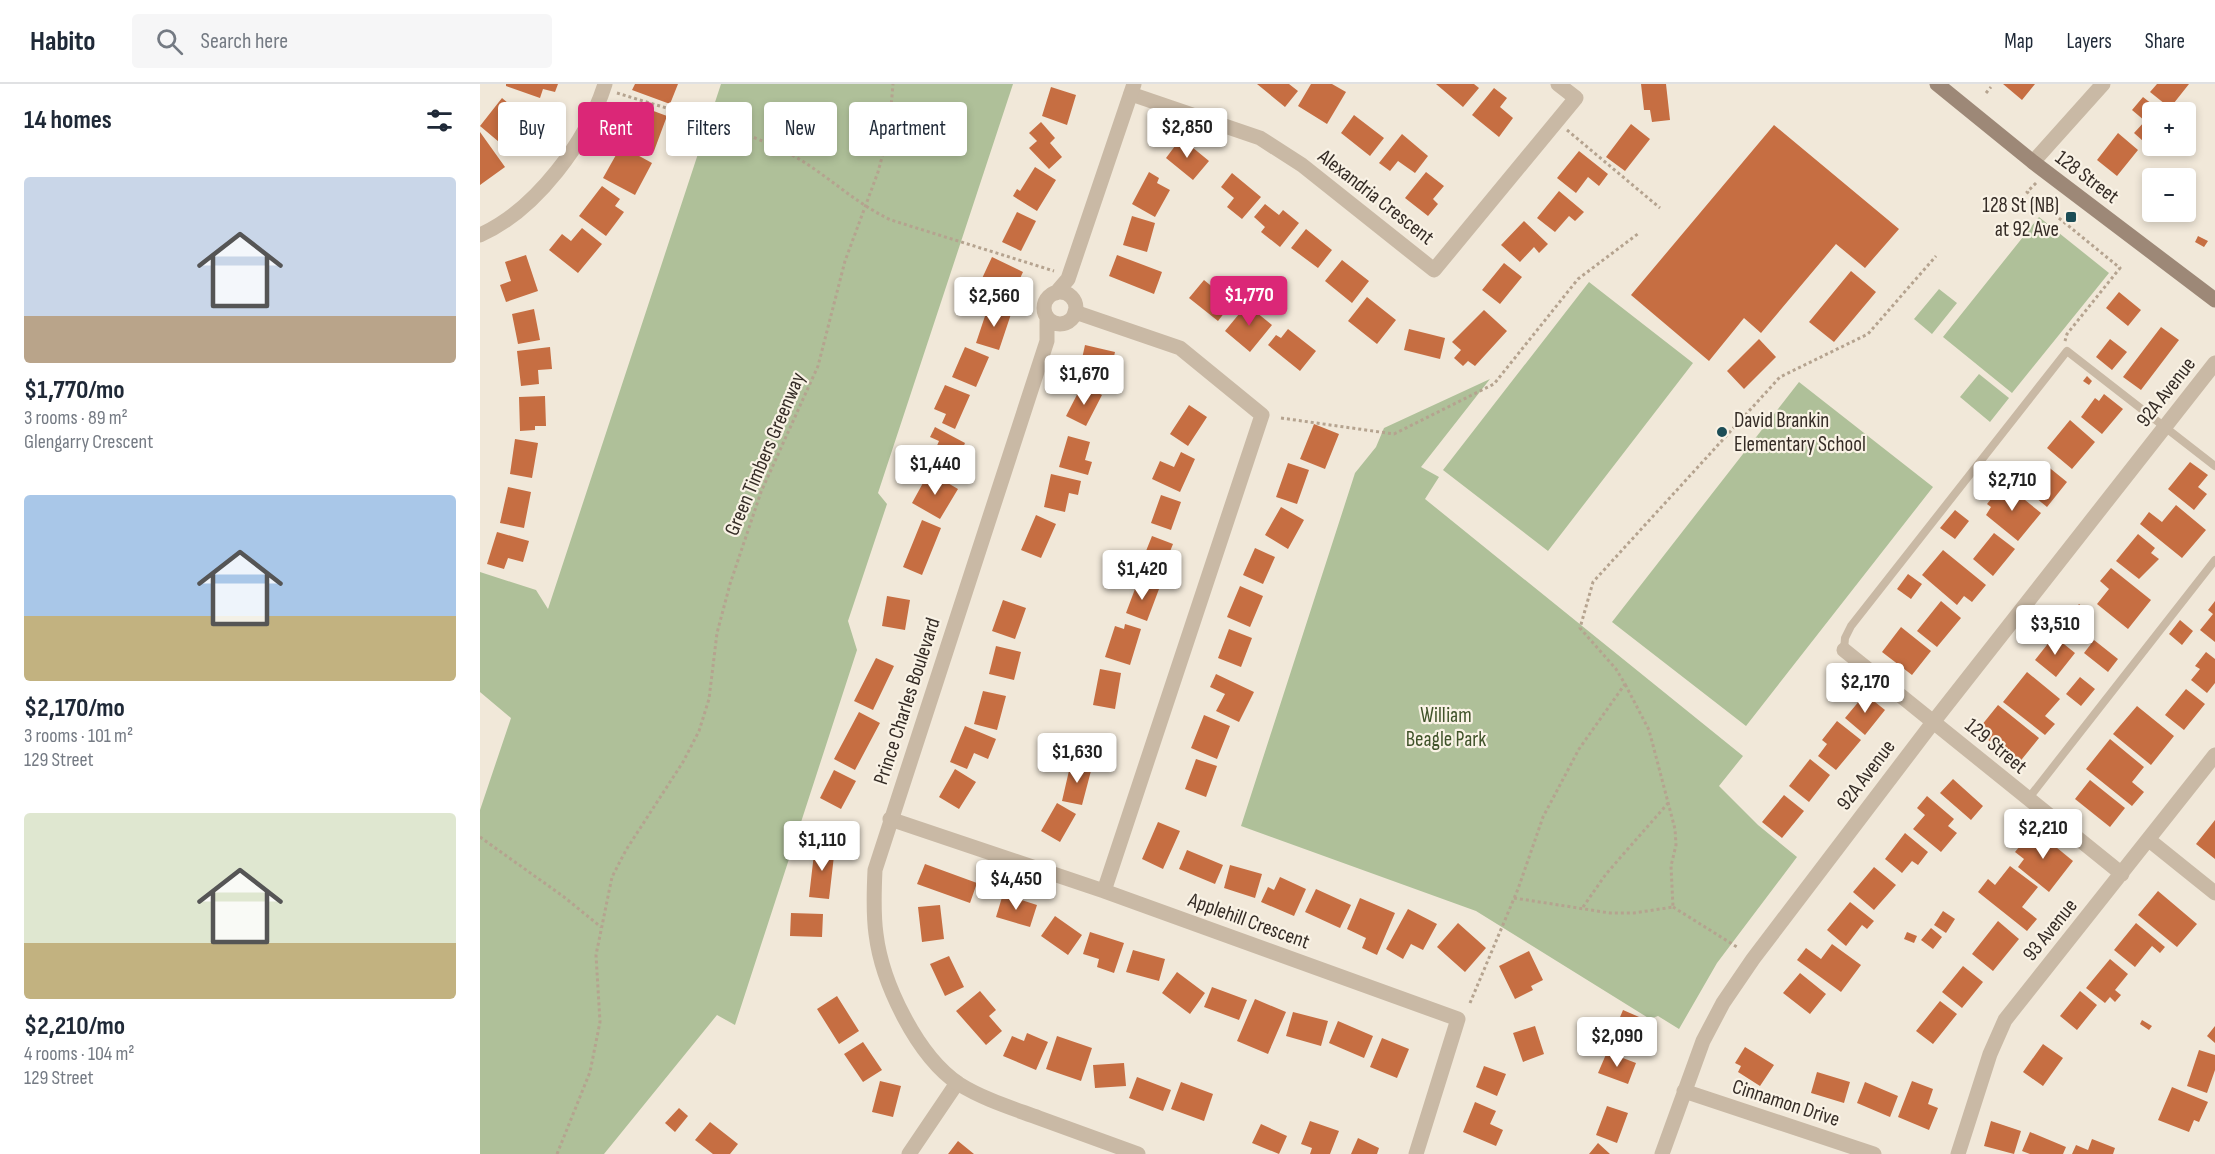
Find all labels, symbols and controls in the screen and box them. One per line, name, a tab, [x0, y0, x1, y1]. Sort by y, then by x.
search box	[132, 14, 552, 68]
text: Habito	[30, 25, 96, 58]
icon: search	[153, 25, 186, 58]
text: Search here	[201, 28, 288, 55]
text: Map	[2004, 29, 2033, 54]
text: Layers	[2066, 29, 2112, 54]
text: Share	[2145, 29, 2185, 54]
chip: Buy	[498, 102, 566, 156]
chip: Rent	[578, 102, 654, 156]
chip: Filters	[666, 102, 752, 156]
chip: New	[764, 102, 837, 156]
chip: Apartment	[849, 102, 967, 156]
map controls	[2142, 102, 2196, 222]
button: +	[2142, 102, 2196, 156]
icon: filters	[423, 104, 456, 137]
text: 14 homes	[24, 105, 112, 136]
pin: $2,850	[1138, 108, 1236, 159]
text: $2,850	[1161, 115, 1213, 139]
street label: Alexandria Crescent	[1312, 143, 1439, 250]
street label: 128 Street	[2050, 145, 2124, 209]
button: −	[2142, 168, 2196, 222]
place label: 128 St (NB) at 92 Ave	[1982, 193, 2059, 242]
marker: 128 St (NB) at 92 Ave	[2064, 210, 2078, 224]
icon: home	[186, 216, 294, 324]
pin: $1,770	[1200, 276, 1298, 327]
pin: $2,560	[945, 277, 1043, 328]
text: $1,770	[1224, 283, 1274, 307]
text: $2,560	[968, 284, 1020, 308]
street label: 92A Avenue	[2131, 352, 2201, 432]
pin: $1,670	[1035, 355, 1133, 406]
text: $1,670	[1059, 362, 1109, 386]
street label: Green Timbers Greenway	[719, 369, 811, 539]
text: $1,770/mo	[24, 375, 125, 406]
text: 3 rooms · 89 m²	[24, 406, 128, 430]
place label: David Brankin Elementary School	[1734, 408, 1866, 457]
marker: David Brankin Elementary School	[1715, 425, 1729, 439]
text: Glengarry Crescent	[24, 430, 153, 454]
pin: $1,440	[886, 445, 984, 496]
text: $1,440	[909, 452, 961, 476]
pin: $2,710	[1963, 461, 2061, 512]
text: $2,710	[1987, 468, 2037, 492]
icon: home	[186, 534, 294, 642]
pin: $1,420	[1093, 550, 1191, 601]
text: $1,420	[1117, 557, 1167, 581]
pin: $3,510	[2006, 605, 2104, 656]
text: $3,510	[2030, 612, 2080, 636]
street label: Prince Charles Boulevard	[868, 614, 946, 788]
pin: $2,170	[1816, 663, 1914, 714]
text: $2,170	[1840, 670, 1890, 694]
text: $2,170/mo	[24, 693, 125, 724]
park label: William Beagle Park	[1406, 703, 1486, 752]
street label: 129 Street	[1960, 713, 2032, 779]
text: 3 rooms · 101 m²	[24, 724, 133, 748]
pin: $1,630	[1028, 733, 1126, 784]
street label: 92A Avenue	[1831, 735, 1901, 815]
text: $1,630	[1052, 740, 1102, 764]
text: 129 Street	[24, 748, 94, 772]
pin: $2,210	[1994, 809, 2092, 860]
text: $2,210	[2018, 816, 2068, 840]
pin: $1,110	[773, 821, 871, 872]
text: $1,110	[798, 828, 846, 852]
icon: home	[186, 852, 294, 960]
pin: $4,450	[967, 860, 1065, 911]
text: $4,450	[990, 867, 1042, 891]
street label: Applehill Crescent	[1184, 887, 1313, 955]
street label: 93 Avenue	[2017, 894, 2083, 966]
text: $2,210/mo	[24, 1011, 125, 1042]
pin: $2,090	[1568, 1017, 1666, 1068]
text: $2,090	[1591, 1024, 1643, 1048]
text: 4 rooms · 104 m²	[24, 1042, 134, 1066]
text: 129 Street	[24, 1066, 94, 1090]
street label: Cinnamon Drive	[1729, 1074, 1843, 1132]

